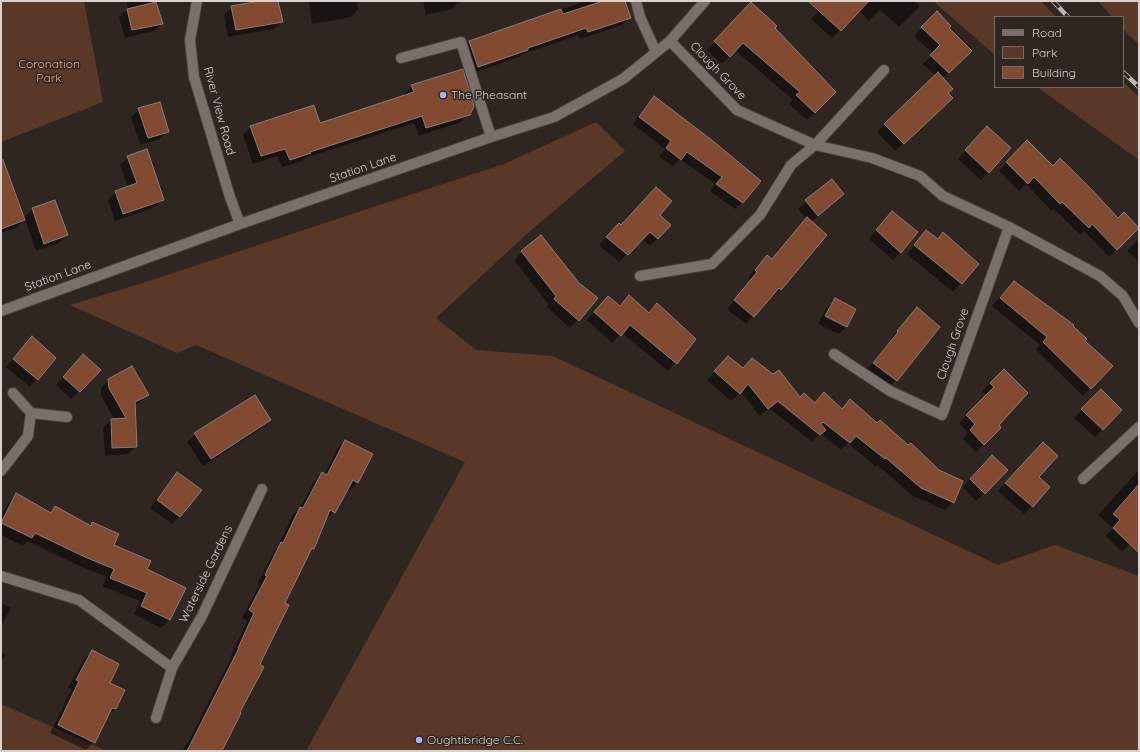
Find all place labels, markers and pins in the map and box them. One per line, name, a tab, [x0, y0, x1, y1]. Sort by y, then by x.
place label: The Pheasant	[451, 88, 527, 102]
marker: The Pheasant	[438, 90, 448, 100]
place label: Oughtibridge C.C.	[427, 733, 523, 747]
marker: Oughtibridge C.C.	[414, 735, 424, 745]

